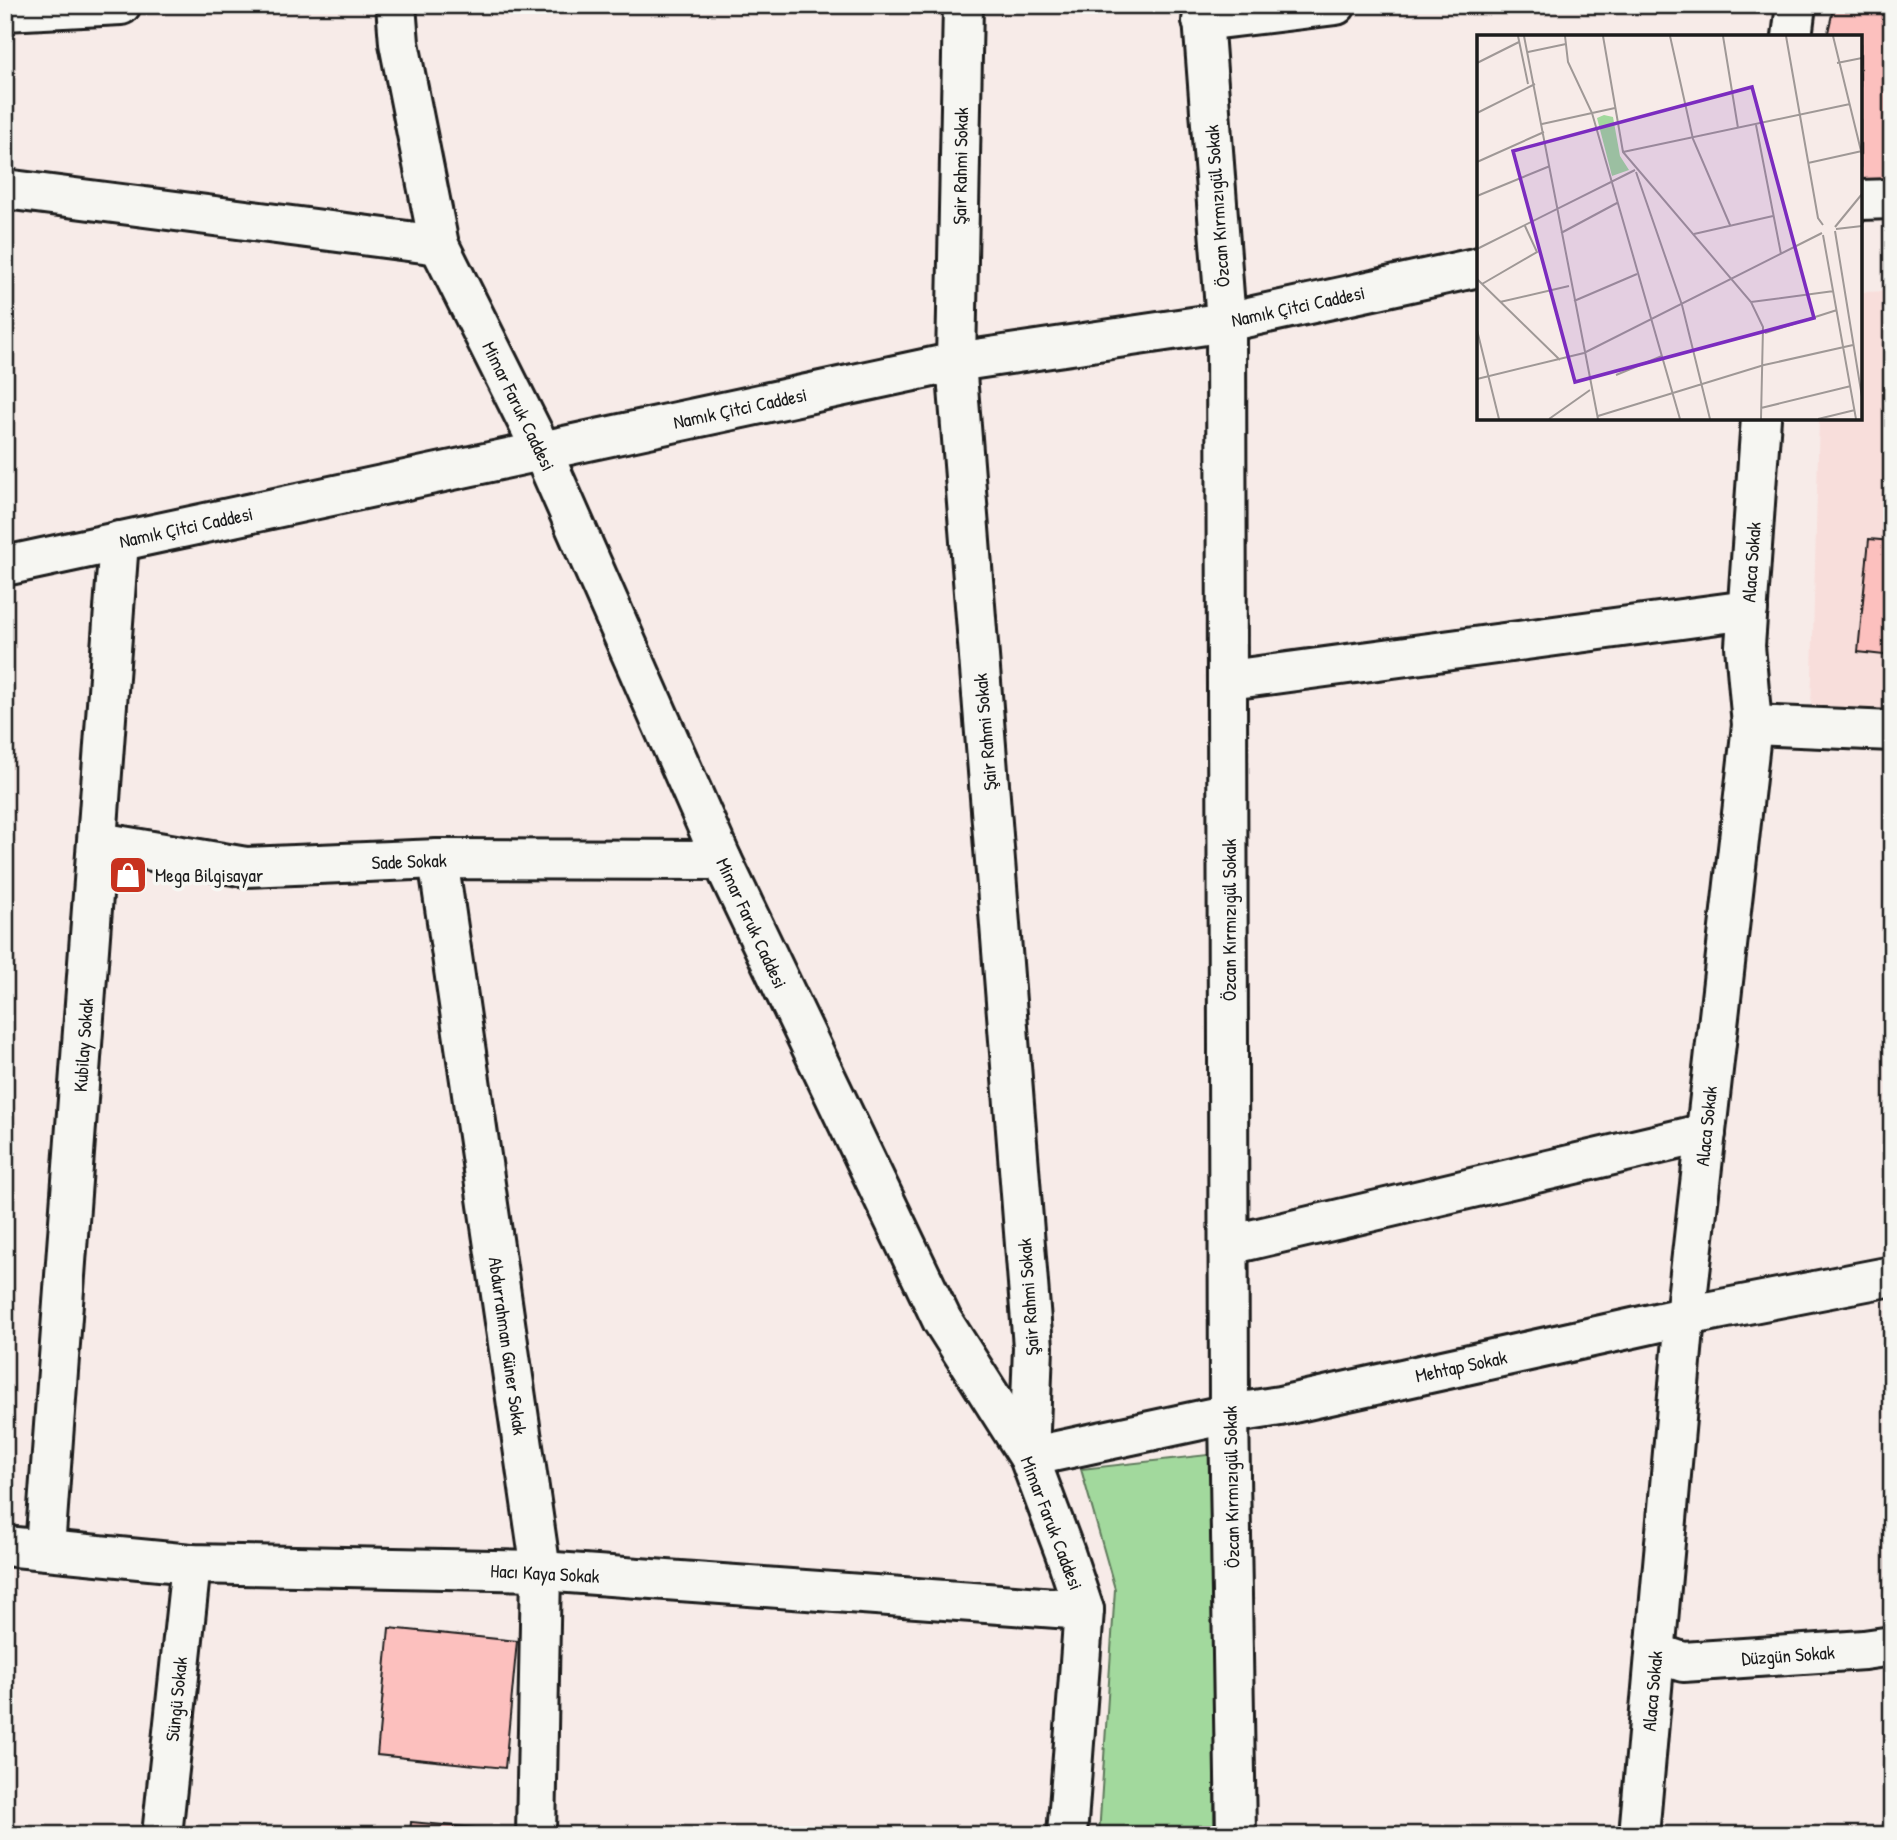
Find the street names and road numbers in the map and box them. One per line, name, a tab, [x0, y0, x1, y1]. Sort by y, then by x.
street label: Şair Rahmi Sokak	[946, 107, 974, 225]
street label: Özcan Kırmızıgül Sokak	[1198, 124, 1236, 288]
street label: Namık Çitci Caddesi	[1229, 279, 1367, 333]
street label: Mimar Faruk Caddesi	[476, 337, 562, 475]
street label: Namık Çitci Caddesi	[671, 381, 809, 435]
street label: Namık Çitci Caddesi	[117, 500, 255, 554]
street label: Alaca Sokak	[1735, 521, 1767, 603]
street label: Şair Rahmi Sokak	[967, 672, 1003, 792]
street label: Özcan Kırmızıgül Sokak	[1216, 839, 1242, 1001]
street label: Sade Sokak	[371, 847, 447, 875]
street label: Mimar Faruk Caddesi	[710, 854, 794, 992]
street label: Kubilay Sokak	[67, 997, 99, 1093]
street label: Alaca Sokak	[1689, 1084, 1723, 1167]
street label: Şair Rahmi Sokak	[1011, 1237, 1045, 1356]
street label: Abdurrahman Güner Sokak	[483, 1255, 533, 1437]
street label: Mehtap Sokak	[1413, 1344, 1509, 1388]
street label: Özcan Kırmızıgül Sokak	[1217, 1405, 1245, 1569]
street label: Mimar Faruk Caddesi	[1015, 1452, 1089, 1594]
street label: Hacı Kaya Sokak	[490, 1557, 600, 1589]
street label: Düzgün Sokak	[1741, 1639, 1836, 1671]
street label: Alaca Sokak	[1636, 1650, 1668, 1732]
street label: Süngü Sokak	[159, 1655, 193, 1743]

